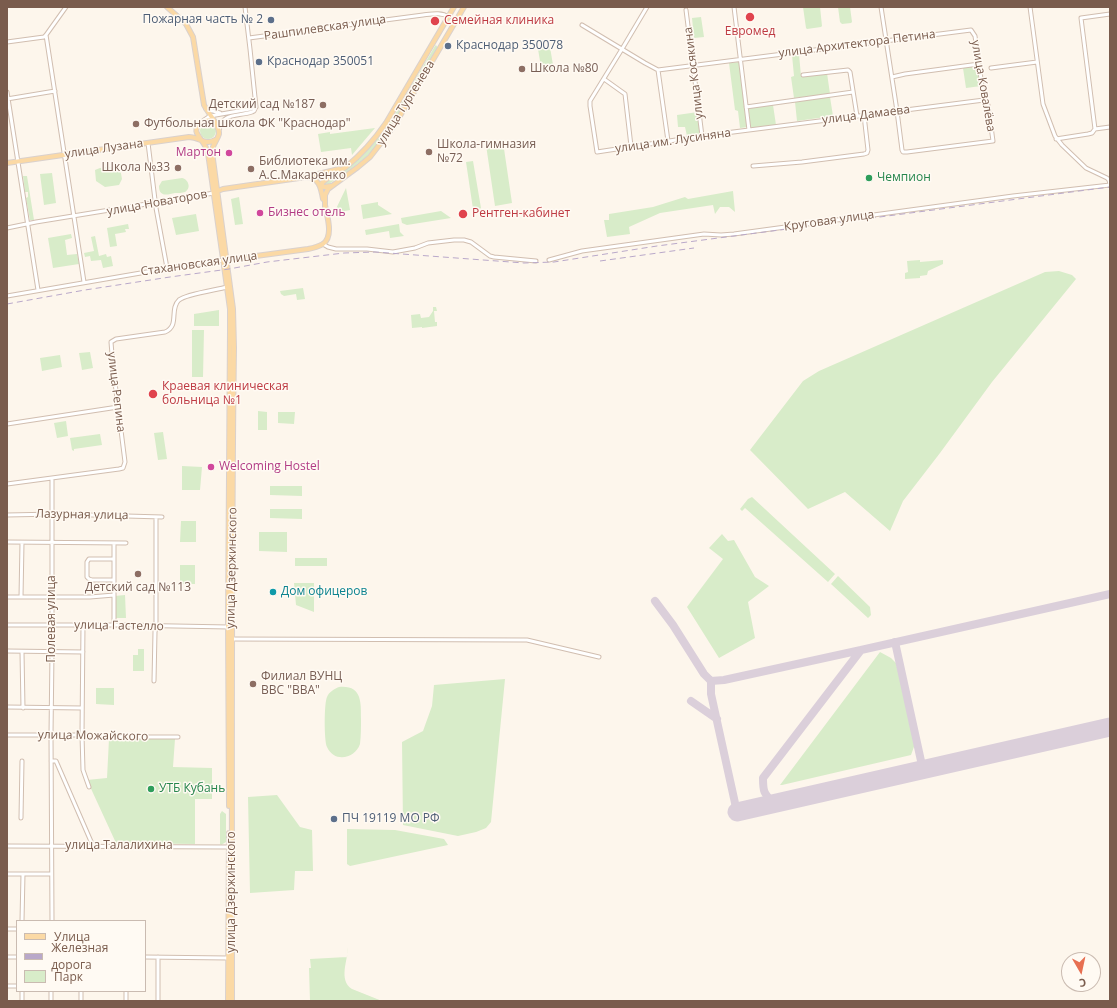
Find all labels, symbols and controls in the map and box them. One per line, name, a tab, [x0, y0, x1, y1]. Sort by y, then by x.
marker: Евромед	[744, 11, 756, 23]
street label: Рашпилевская улица	[263, 12, 387, 44]
place label: Пожарная часть № 2	[142, 13, 263, 27]
place label: Семейная клиника	[444, 14, 554, 28]
marker: Пожарная часть № 2	[266, 15, 276, 25]
marker: Семейная клиника	[429, 15, 441, 27]
place label: Евромед	[725, 25, 775, 39]
street label: улица Косякина	[681, 26, 707, 120]
street label: улица Архитектора Петина	[778, 27, 936, 61]
place label: Краснодар 350078	[456, 39, 563, 53]
street label: улица Ковалёва	[968, 39, 998, 133]
marker: Краснодар 350078	[443, 41, 453, 51]
place label: Краснодар 350051	[267, 55, 374, 69]
marker: Краснодар 350051	[254, 57, 264, 67]
street label: улица Тургенева	[374, 58, 438, 148]
place label: Школа №80	[530, 62, 598, 76]
marker: Школа №80	[517, 64, 527, 74]
place label: Детский сад №187	[209, 98, 315, 112]
marker: Детский сад №187	[318, 100, 328, 110]
street label: улица Дамаева	[821, 102, 911, 128]
place label: Футбольная школа ФК "Краснодар"	[144, 117, 351, 131]
marker: Футбольная школа ФК "Краснодар"	[131, 119, 141, 129]
street label: улица им. Лусиняна	[614, 126, 732, 156]
street label: улица Лузана	[64, 136, 144, 162]
place label: Школа-гимназия №72	[437, 138, 536, 166]
place label: Мартон	[176, 146, 221, 160]
marker: Школа-гимназия №72	[424, 147, 434, 157]
marker: Мартон	[224, 148, 234, 158]
place label: Библиотека им. А.С.Макаренко	[259, 155, 351, 183]
place label: Школа №33	[102, 161, 170, 175]
marker: Школа №33	[173, 163, 183, 173]
marker: Библиотека им. А.С.Макаренко	[246, 164, 256, 174]
place label: Чемпион	[877, 171, 931, 185]
marker: Чемпион	[864, 173, 874, 183]
street label: улица Новаторов	[106, 187, 208, 219]
place label: Бизнес отель	[268, 206, 346, 220]
place label: Рентген-кабинет	[472, 207, 570, 221]
marker: Бизнес отель	[255, 208, 265, 218]
marker: Рентген-кабинет	[457, 208, 469, 220]
street label: Круговая улица	[783, 208, 875, 234]
street label: Стахановская улица	[140, 249, 258, 279]
street label: улица Репина	[104, 351, 128, 433]
place label: Краевая клиническая больница №1	[162, 380, 289, 408]
marker: Краевая клиническая больница №1	[147, 388, 159, 400]
place label: Welcoming Hostel	[219, 460, 320, 474]
marker: Welcoming Hostel	[206, 462, 216, 472]
street label: Лазурная улица	[35, 507, 129, 523]
street label: улица Дзержинского	[224, 507, 240, 629]
marker: Детский сад №113	[133, 569, 143, 579]
street label: Полевая улица	[45, 575, 59, 663]
place label: Детский сад №113	[85, 581, 191, 595]
place label: Дом офицеров	[281, 585, 367, 599]
marker: Дом офицеров	[268, 587, 278, 597]
street label: улица Гастелло	[74, 618, 164, 634]
place label: Филиал ВУНЦ ВВС "ВВА"	[261, 670, 342, 698]
marker: Филиал ВУНЦ ВВС "ВВА"	[248, 679, 258, 689]
street label: улица Можайского	[38, 728, 148, 744]
place label: УТБ Кубань	[159, 782, 225, 796]
marker: УТБ Кубань	[146, 784, 156, 794]
place label: ПЧ 19119 МО РФ	[342, 812, 440, 826]
marker: ПЧ 19119 МО РФ	[329, 814, 339, 824]
street label: улица Дзержинского	[225, 831, 239, 953]
street label: улица Талалихина	[65, 839, 173, 853]
legend	[16, 920, 146, 992]
text: Улица	[54, 928, 90, 945]
text: Железная дорога	[51, 939, 108, 973]
north arrow	[1061, 952, 1101, 992]
text: Парк	[54, 968, 83, 985]
text: С	[1078, 975, 1087, 991]

